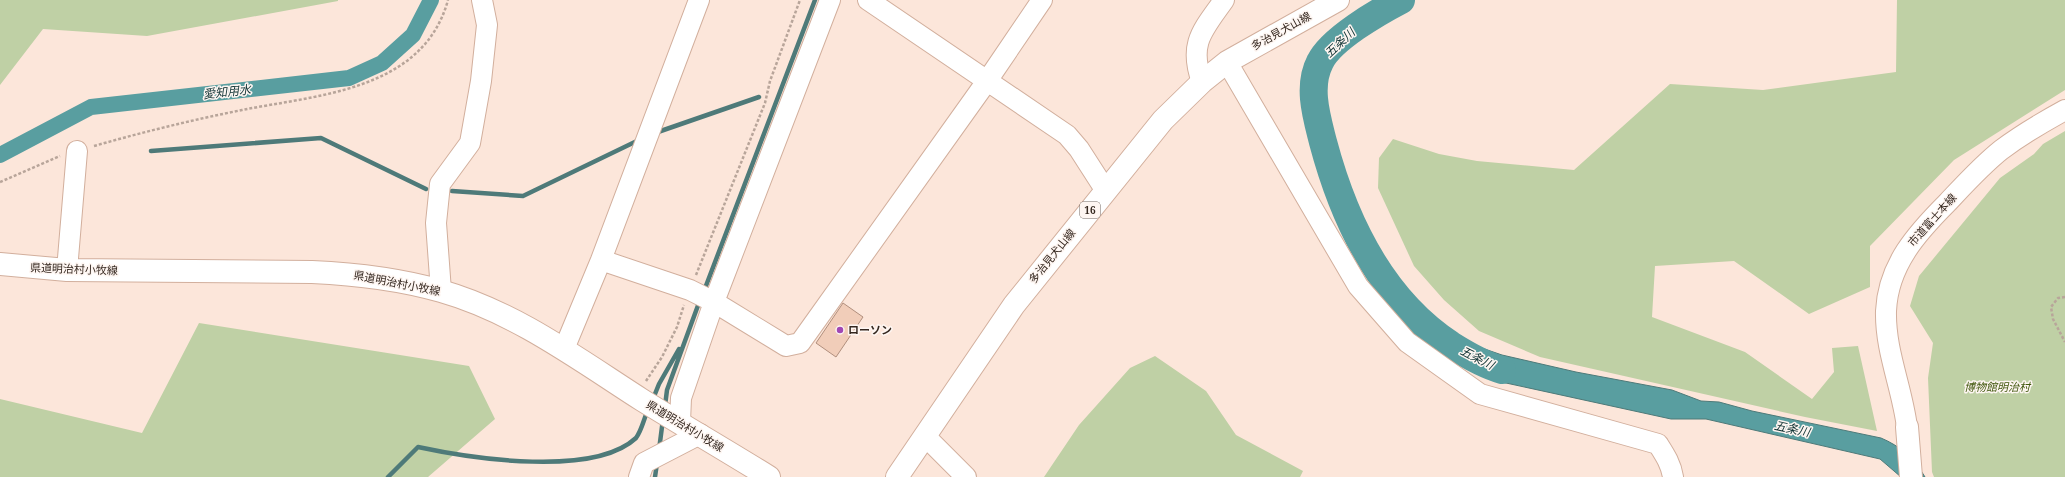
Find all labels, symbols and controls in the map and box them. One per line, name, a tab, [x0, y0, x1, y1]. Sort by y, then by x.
street label: 多治見犬山線	[1248, 8, 1313, 53]
water label: 五条川	[1321, 23, 1360, 61]
water label: 愛知用水	[202, 80, 254, 102]
street label: 市道富士本線	[1904, 190, 1959, 249]
road number: 16	[1080, 202, 1100, 218]
street label: 多治見犬山線	[1025, 225, 1078, 286]
street label: 県道明治村小牧線	[30, 259, 118, 278]
street label: 県道明治村小牧線	[352, 267, 442, 298]
place label: ローソン	[848, 322, 892, 337]
marker: ローソン	[835, 325, 845, 335]
water label: 五条川	[1457, 342, 1499, 374]
park label: 博物館明治村	[1964, 379, 2032, 394]
street label: 県道明治村小牧線	[644, 396, 727, 455]
water label: 五条川	[1773, 416, 1813, 441]

